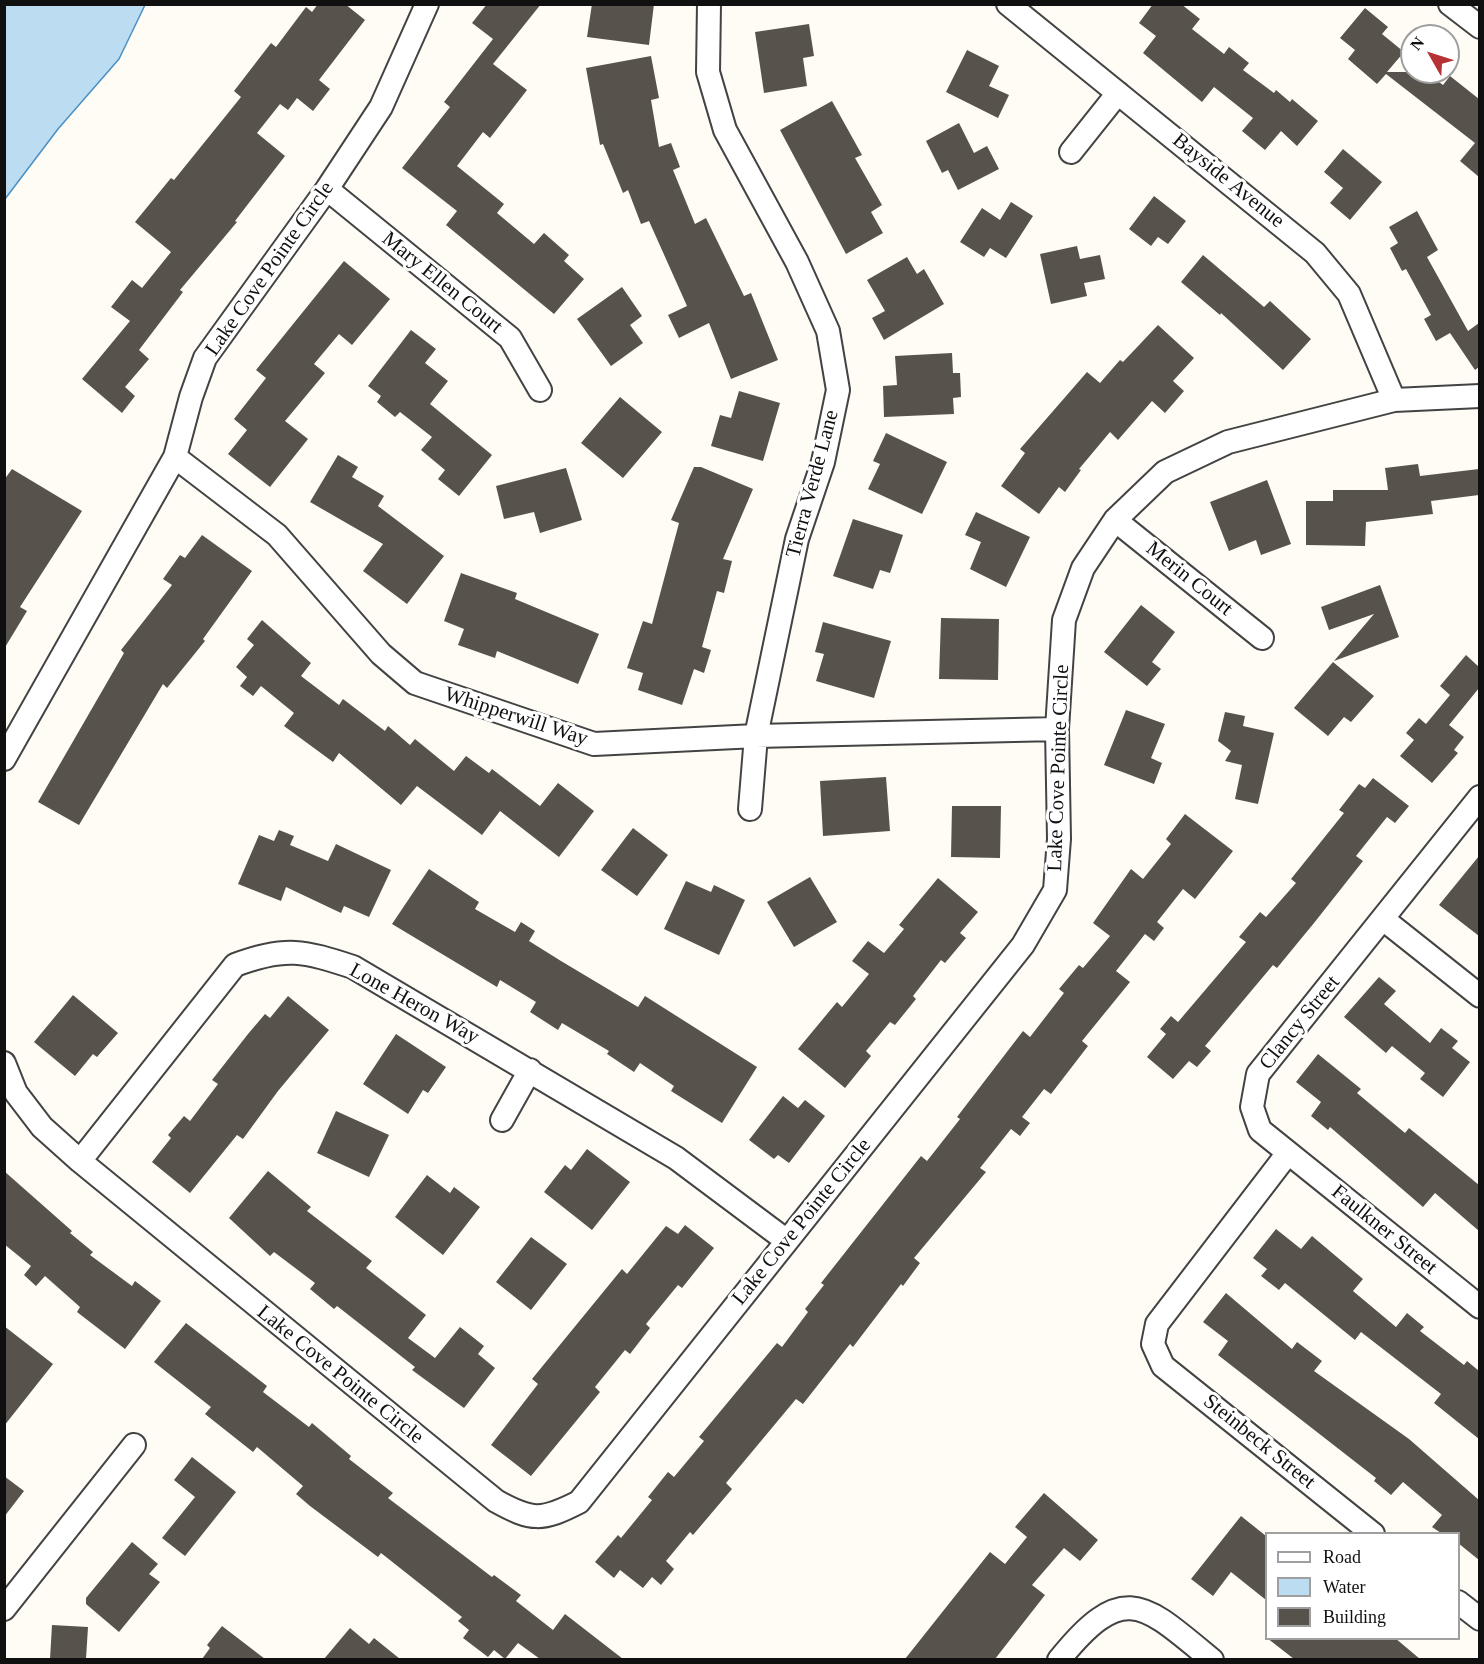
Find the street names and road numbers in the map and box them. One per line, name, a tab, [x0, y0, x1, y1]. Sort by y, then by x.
street label: Bayside Avenue	[1167, 128, 1289, 234]
street label: Lake Cove Pointe Circle	[200, 177, 340, 361]
street label: Mary Ellen Court	[377, 227, 507, 339]
street label: Tierra Verde Lane	[781, 407, 845, 561]
street label: Merin Court	[1141, 536, 1237, 622]
street label: Lake Cove Pointe Circle	[1043, 664, 1075, 872]
street label: Whipperwill Way	[441, 682, 591, 752]
street label: Lone Heron Way	[345, 958, 483, 1050]
street label: Clancy Street	[1254, 971, 1346, 1075]
street label: Lake Cove Pointe Circle	[727, 1134, 877, 1310]
street label: Faulkner Street	[1326, 1180, 1442, 1280]
street label: Lake Cove Pointe Circle	[252, 1300, 428, 1450]
street label: Steinbeck Street	[1198, 1389, 1320, 1495]

